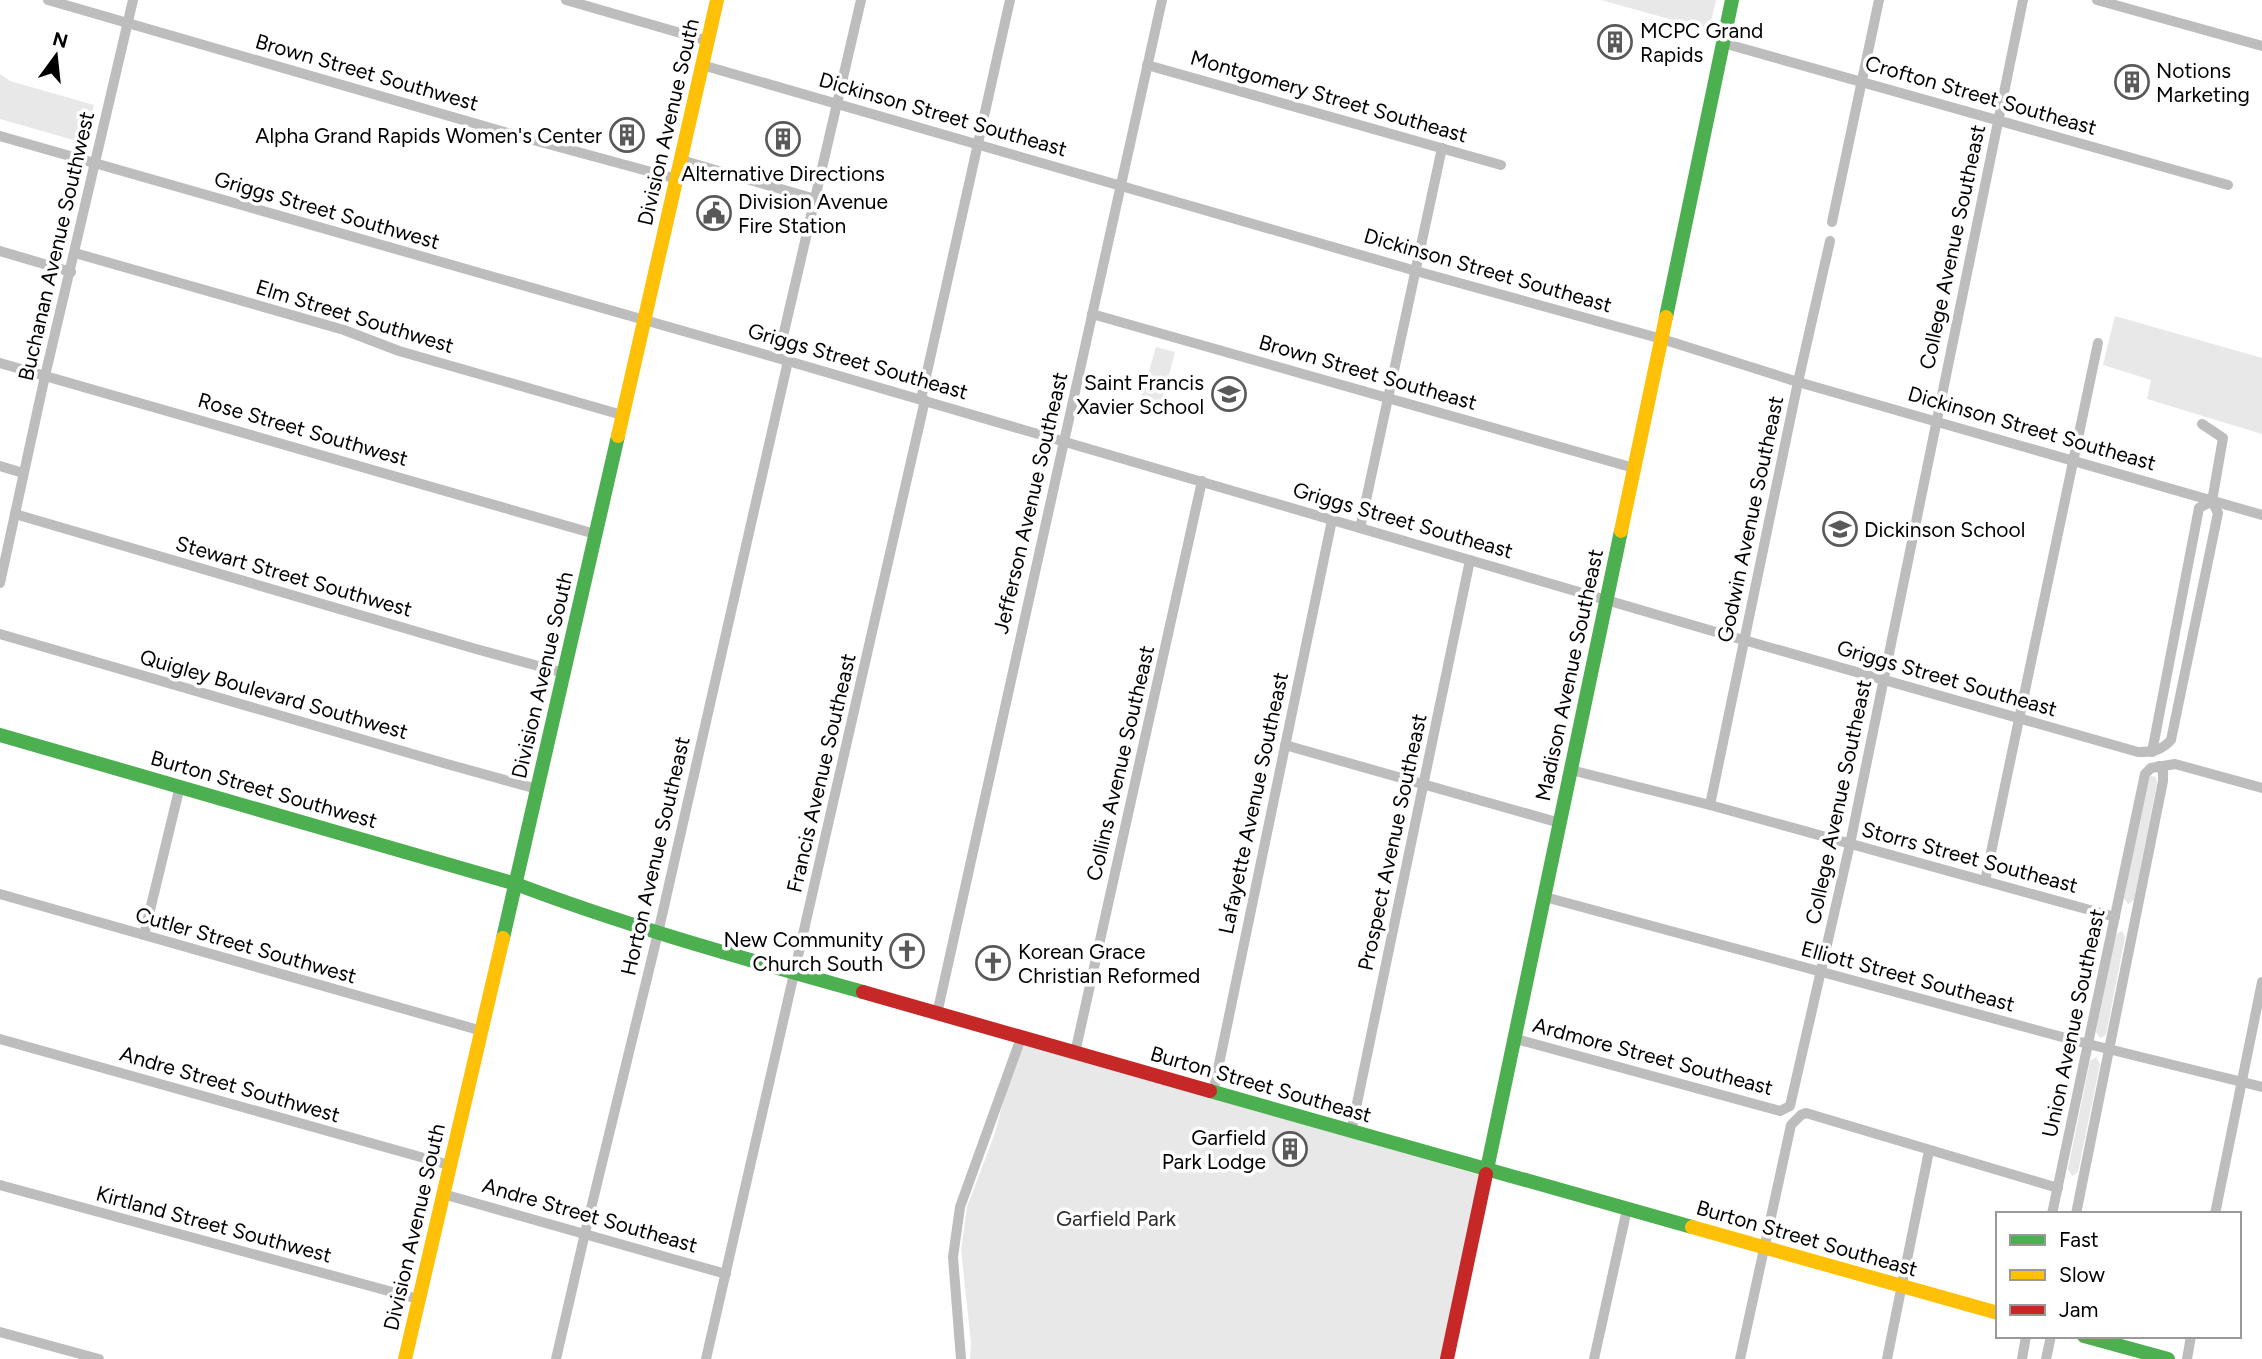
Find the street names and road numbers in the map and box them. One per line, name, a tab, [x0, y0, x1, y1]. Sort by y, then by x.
street label: Division Avenue South	[632, 16, 704, 228]
street label: Brown Street Southwest	[253, 28, 481, 116]
street label: Montgomery Street Southeast	[1188, 44, 1470, 148]
street label: Crofton Street Southeast	[1862, 50, 2100, 140]
street label: Dickinson Street Southeast	[816, 67, 1070, 161]
street label: Buchanan Avenue Southwest	[13, 109, 99, 383]
street label: College Avenue Southeast	[1914, 122, 1990, 372]
street label: Griggs Street Southwest	[211, 166, 443, 254]
street label: Dickinson Street Southeast	[1361, 223, 1615, 317]
street label: Elm Street Southwest	[253, 274, 457, 358]
street label: Griggs Street Southeast	[745, 318, 971, 404]
street label: Brown Street Southeast	[1256, 329, 1480, 415]
street label: Jefferson Avenue Southeast	[988, 370, 1072, 636]
street label: Dickinson Street Southeast	[1905, 381, 2159, 475]
street label: Rose Street Southwest	[195, 387, 411, 471]
street label: Godwin Avenue Southeast	[1712, 393, 1788, 644]
street label: Griggs Street Southeast	[1290, 477, 1516, 563]
street label: Stewart Street Southwest	[173, 530, 415, 622]
street label: Madison Avenue Southeast	[1530, 547, 1608, 803]
street label: Division Avenue South	[506, 569, 578, 781]
street label: Griggs Street Southeast	[1834, 635, 2060, 721]
street label: Collins Avenue Southeast	[1081, 643, 1159, 883]
street label: Quigley Boulevard Southwest	[137, 644, 411, 744]
street label: Francis Avenue Southeast	[781, 651, 861, 895]
street label: Lafayette Avenue Southeast	[1213, 670, 1293, 936]
street label: College Avenue Southeast	[1800, 677, 1876, 927]
street label: Prospect Avenue Southeast	[1353, 711, 1431, 973]
street label: Horton Avenue Southeast	[615, 734, 695, 978]
street label: Burton Street Southwest	[148, 745, 380, 833]
street label: Storrs Street Southeast	[1859, 816, 2081, 898]
street label: Cutler Street Southwest	[133, 901, 359, 989]
street label: Union Avenue Southeast	[2037, 906, 2109, 1140]
street label: Elliott Street Southeast	[1798, 935, 2018, 1017]
street label: Ardmore Street Southeast	[1530, 1012, 1776, 1100]
street label: Burton Street Southeast	[1148, 1040, 1375, 1128]
street label: Andre Street Southwest	[117, 1041, 343, 1127]
street label: Division Avenue South	[378, 1121, 450, 1333]
street label: Andre Street Southeast	[480, 1172, 700, 1258]
street label: Kirtland Street Southwest	[93, 1180, 335, 1268]
street label: Burton Street Southeast	[1694, 1194, 1921, 1282]

